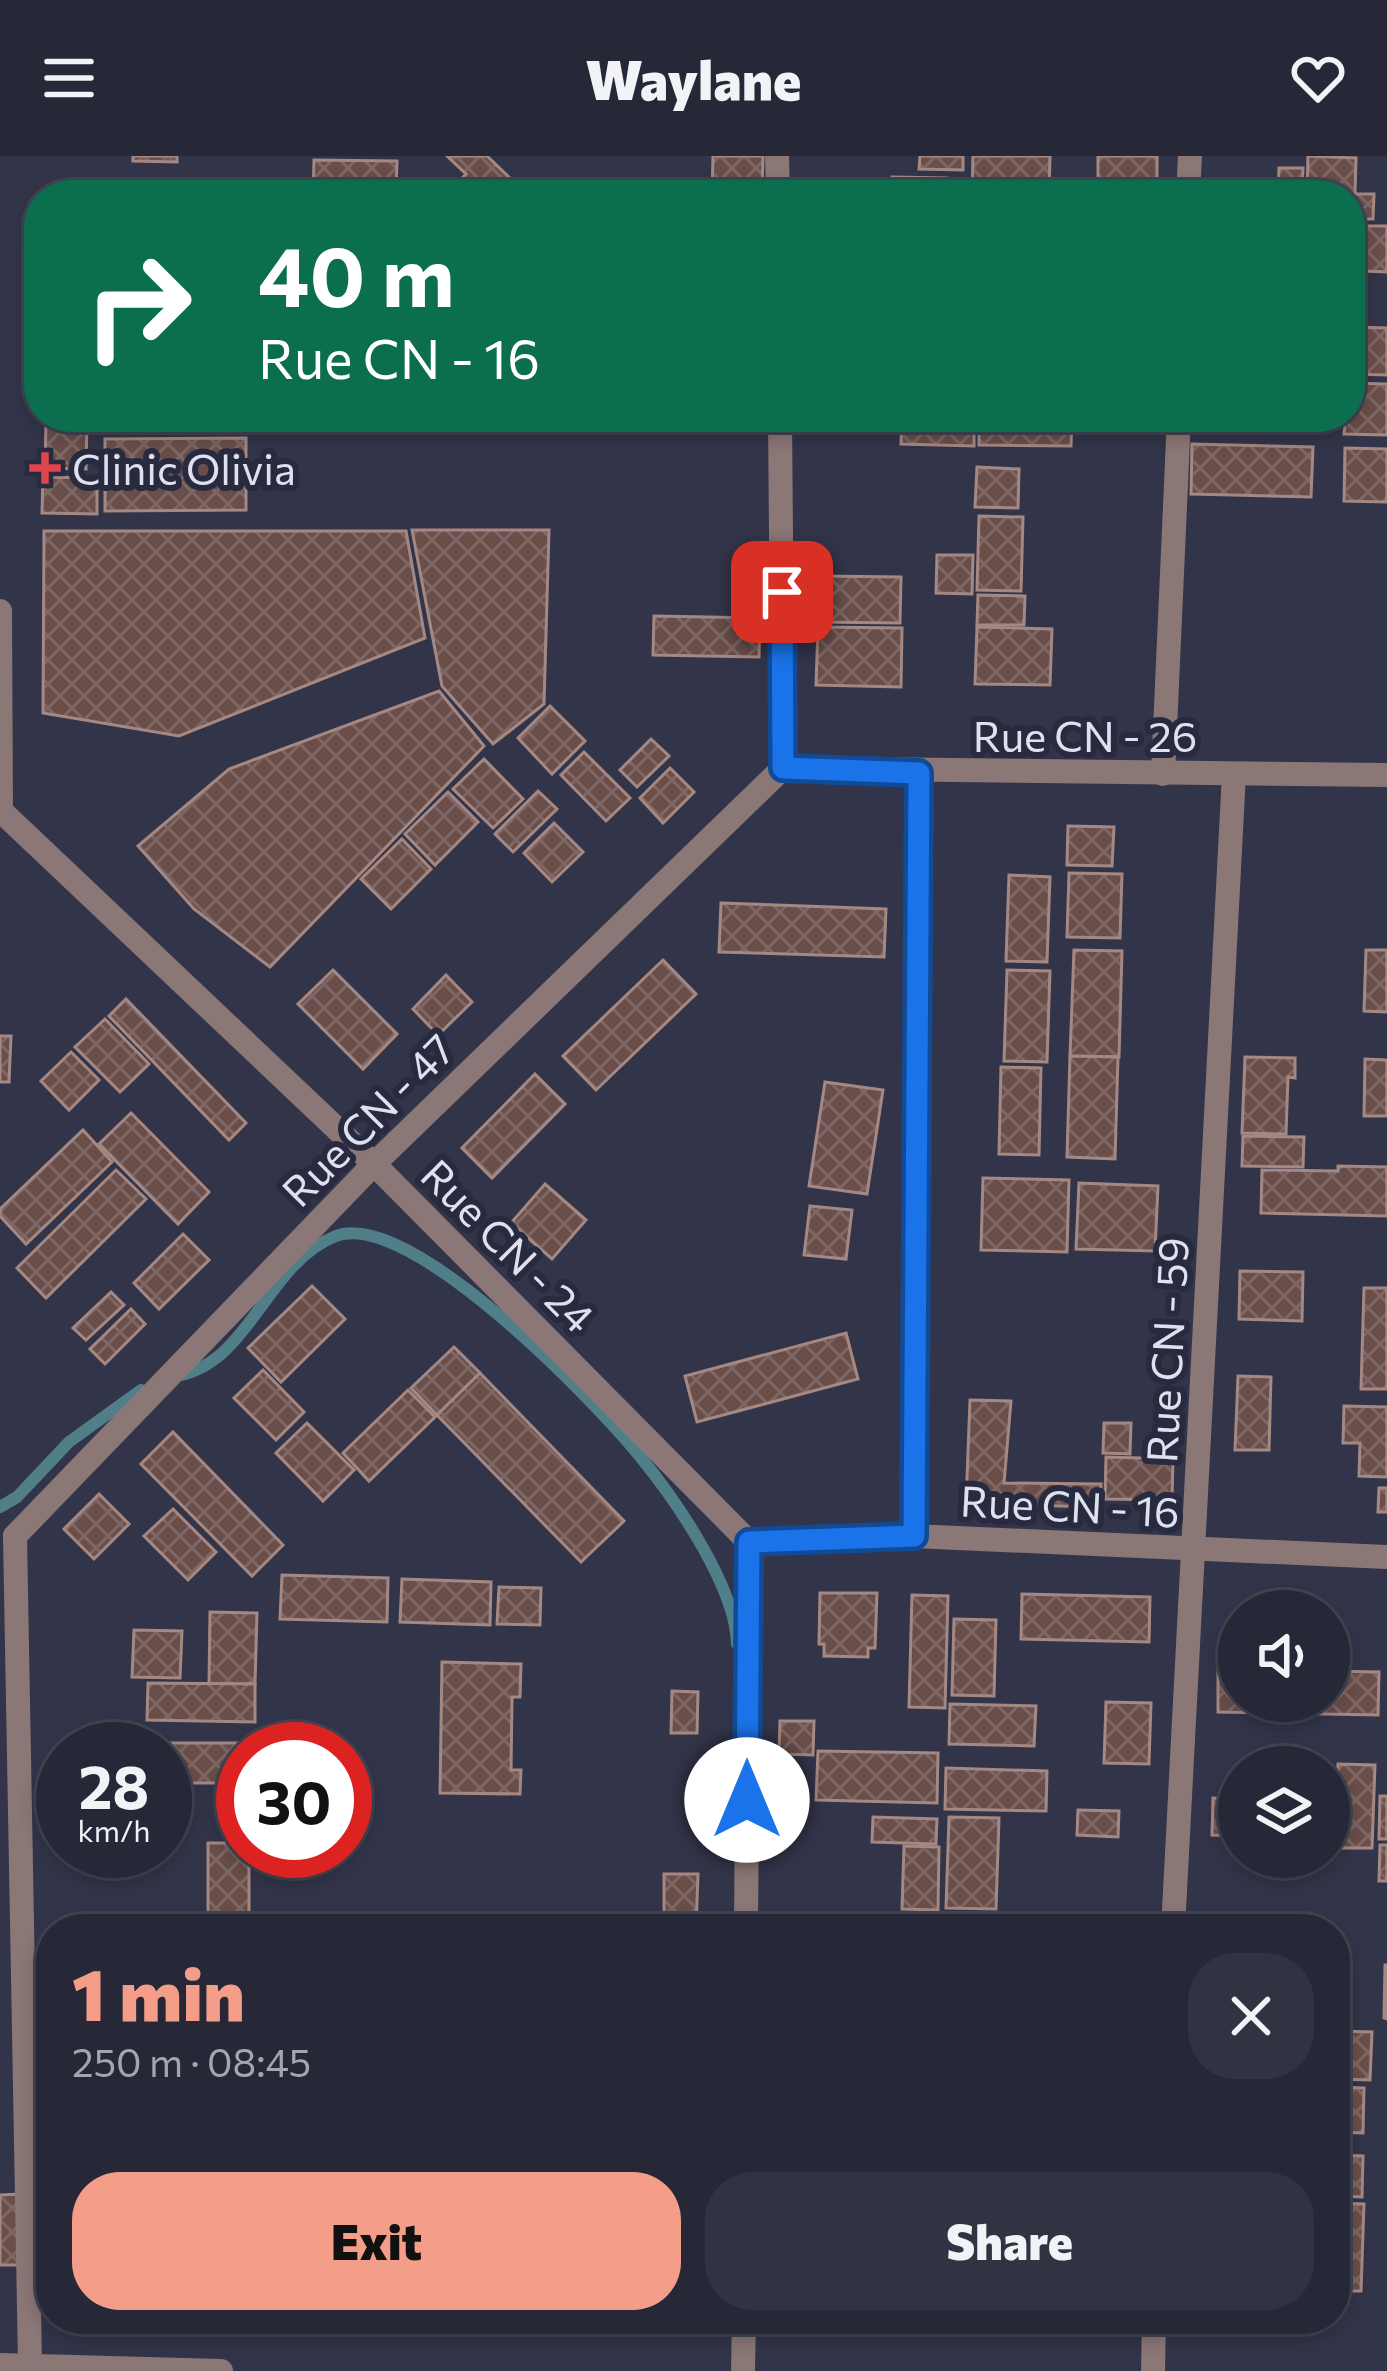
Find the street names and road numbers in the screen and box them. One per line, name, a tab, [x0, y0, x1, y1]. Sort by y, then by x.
street label: Rue CN - 26	[973, 709, 1197, 761]
street label: Rue CN - 47	[270, 1022, 464, 1216]
street label: Rue CN - 24	[412, 1148, 606, 1342]
street label: Rue CN - 59	[1134, 1236, 1198, 1464]
street label: Rue CN - 16	[959, 1473, 1181, 1537]

